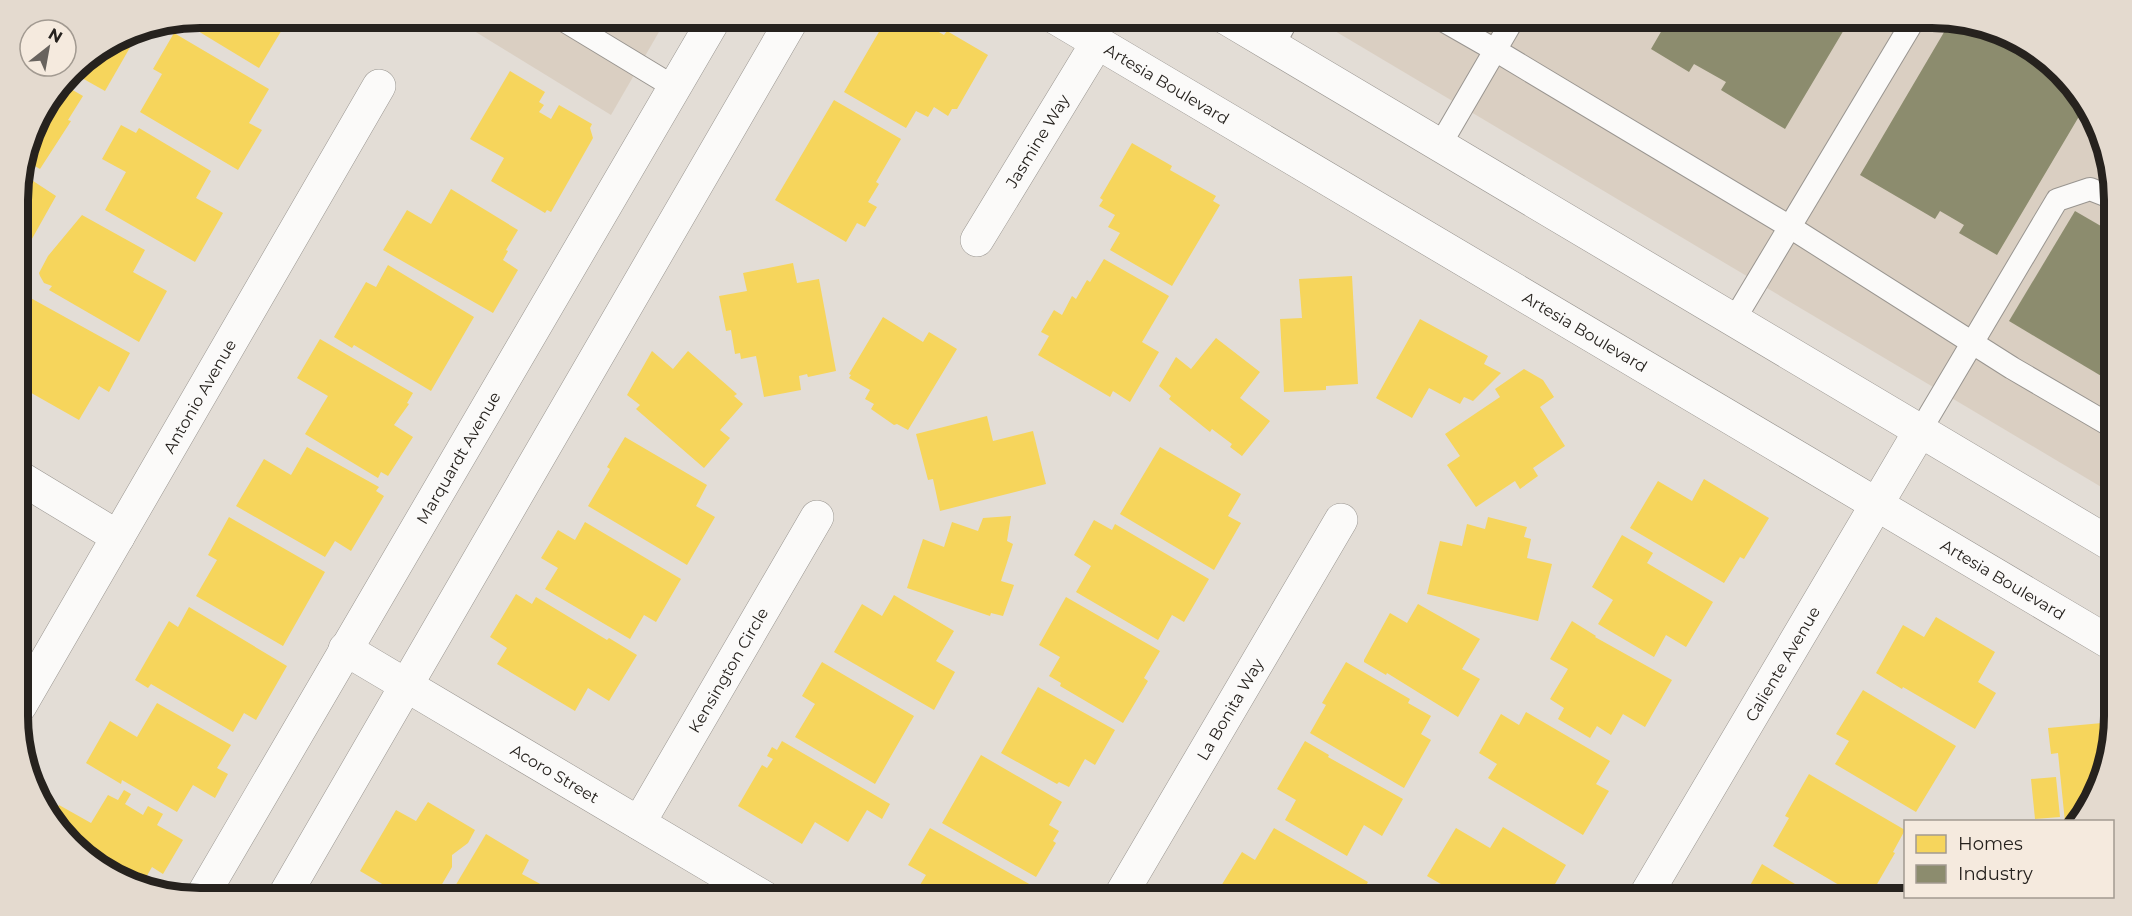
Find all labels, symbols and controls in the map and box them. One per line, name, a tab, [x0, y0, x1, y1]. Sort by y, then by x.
north arrow	[18, 18, 78, 78]
text: N	[45, 24, 66, 47]
street label: Artesia Boulevard	[1101, 40, 1233, 128]
street label: Jasmine Way	[1001, 90, 1073, 192]
street label: Artesia Boulevard	[1519, 287, 1651, 376]
street label: Antonio Avenue	[159, 336, 240, 457]
street label: Marquardt Avenue	[412, 388, 504, 527]
street label: Artesia Boulevard	[1937, 535, 2069, 624]
street label: Caliente Avenue	[1741, 603, 1824, 725]
street label: Kensington Circle	[684, 604, 772, 736]
street label: La Bonita Way	[1193, 655, 1267, 763]
street label: Acoro Street	[507, 740, 603, 807]
legend	[1904, 820, 2114, 898]
text: Homes	[1958, 833, 2023, 855]
text: Industry	[1958, 863, 2033, 885]

